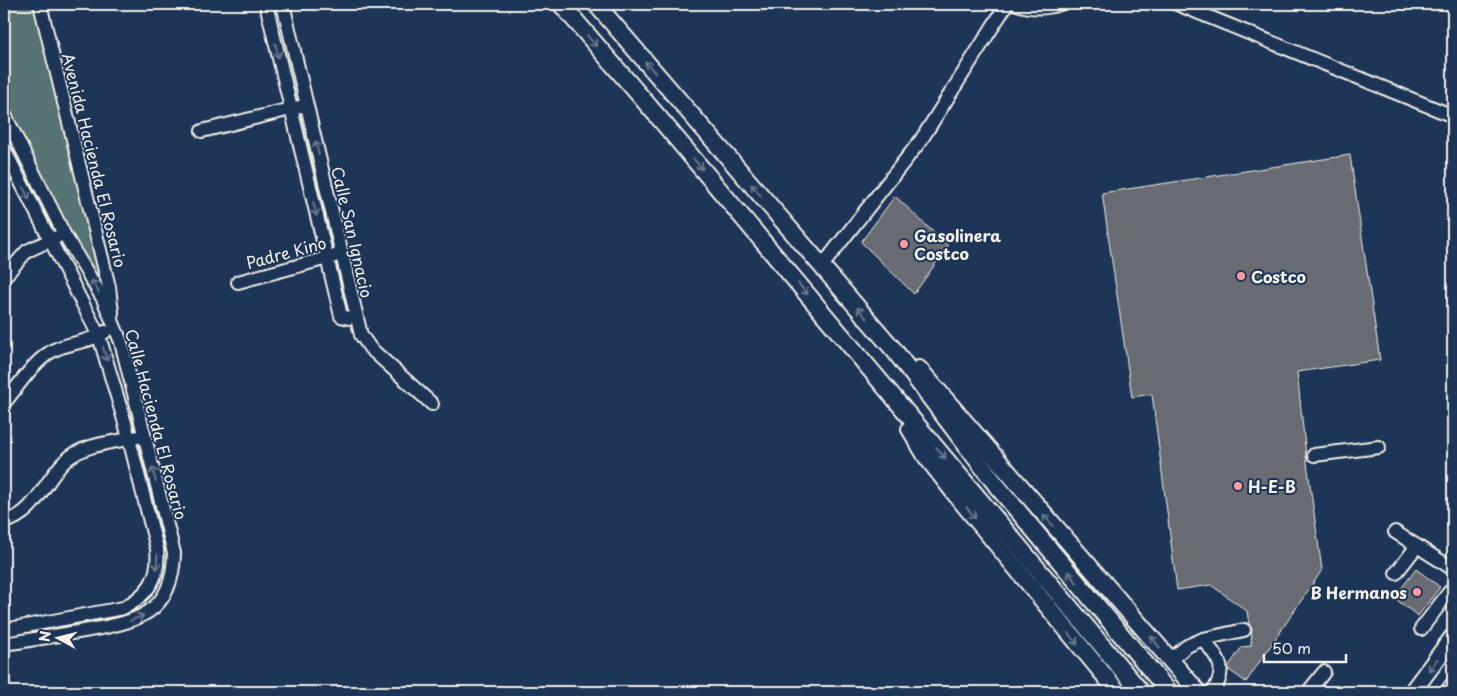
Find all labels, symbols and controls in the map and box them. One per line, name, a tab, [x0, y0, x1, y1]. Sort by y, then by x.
one-way arrow	[587, 34, 598, 47]
one-way arrow	[273, 43, 282, 59]
street label: Avenida Hacienda El Rosario	[57, 50, 133, 270]
one-way arrow	[644, 60, 655, 73]
one-way arrow	[312, 140, 321, 156]
one-way arrow	[693, 157, 704, 170]
street label: Calle San Ignacio	[326, 164, 380, 300]
one-way arrow	[750, 183, 761, 196]
one-way arrow	[22, 185, 31, 200]
one-way arrow	[311, 201, 320, 217]
place label: Gasolinera Costco	[914, 223, 1001, 265]
street label: Padre Kino	[243, 230, 329, 274]
marker: Gasolinera Costco	[898, 238, 910, 250]
place label: Costco	[1251, 264, 1306, 288]
marker: Costco	[1235, 270, 1247, 282]
one-way arrow	[90, 280, 100, 294]
one-way arrow	[797, 282, 808, 295]
one-way arrow	[856, 306, 868, 319]
street label: Calle Hacienda El Rosario	[120, 326, 194, 522]
one-way arrow	[101, 346, 111, 362]
one-way arrow	[935, 446, 946, 459]
one-way arrow	[149, 466, 158, 482]
place label: H-E-B	[1248, 474, 1296, 498]
marker: H-E-B	[1232, 480, 1244, 492]
one-way arrow	[965, 506, 976, 519]
one-way arrow	[1043, 514, 1054, 527]
one-way arrow	[152, 554, 162, 570]
one-way arrow	[1066, 571, 1077, 584]
place label: B Hermanos	[1310, 580, 1407, 604]
marker: B Hermanos	[1411, 586, 1423, 598]
one-way arrow	[129, 613, 144, 623]
north arrow	[32, 614, 82, 664]
text: N	[34, 630, 56, 643]
scale bar	[1264, 631, 1347, 663]
one-way arrow	[1068, 632, 1079, 645]
one-way arrow	[1149, 636, 1161, 649]
text: 50 m	[1272, 636, 1311, 659]
one-way arrow	[1428, 658, 1438, 672]

